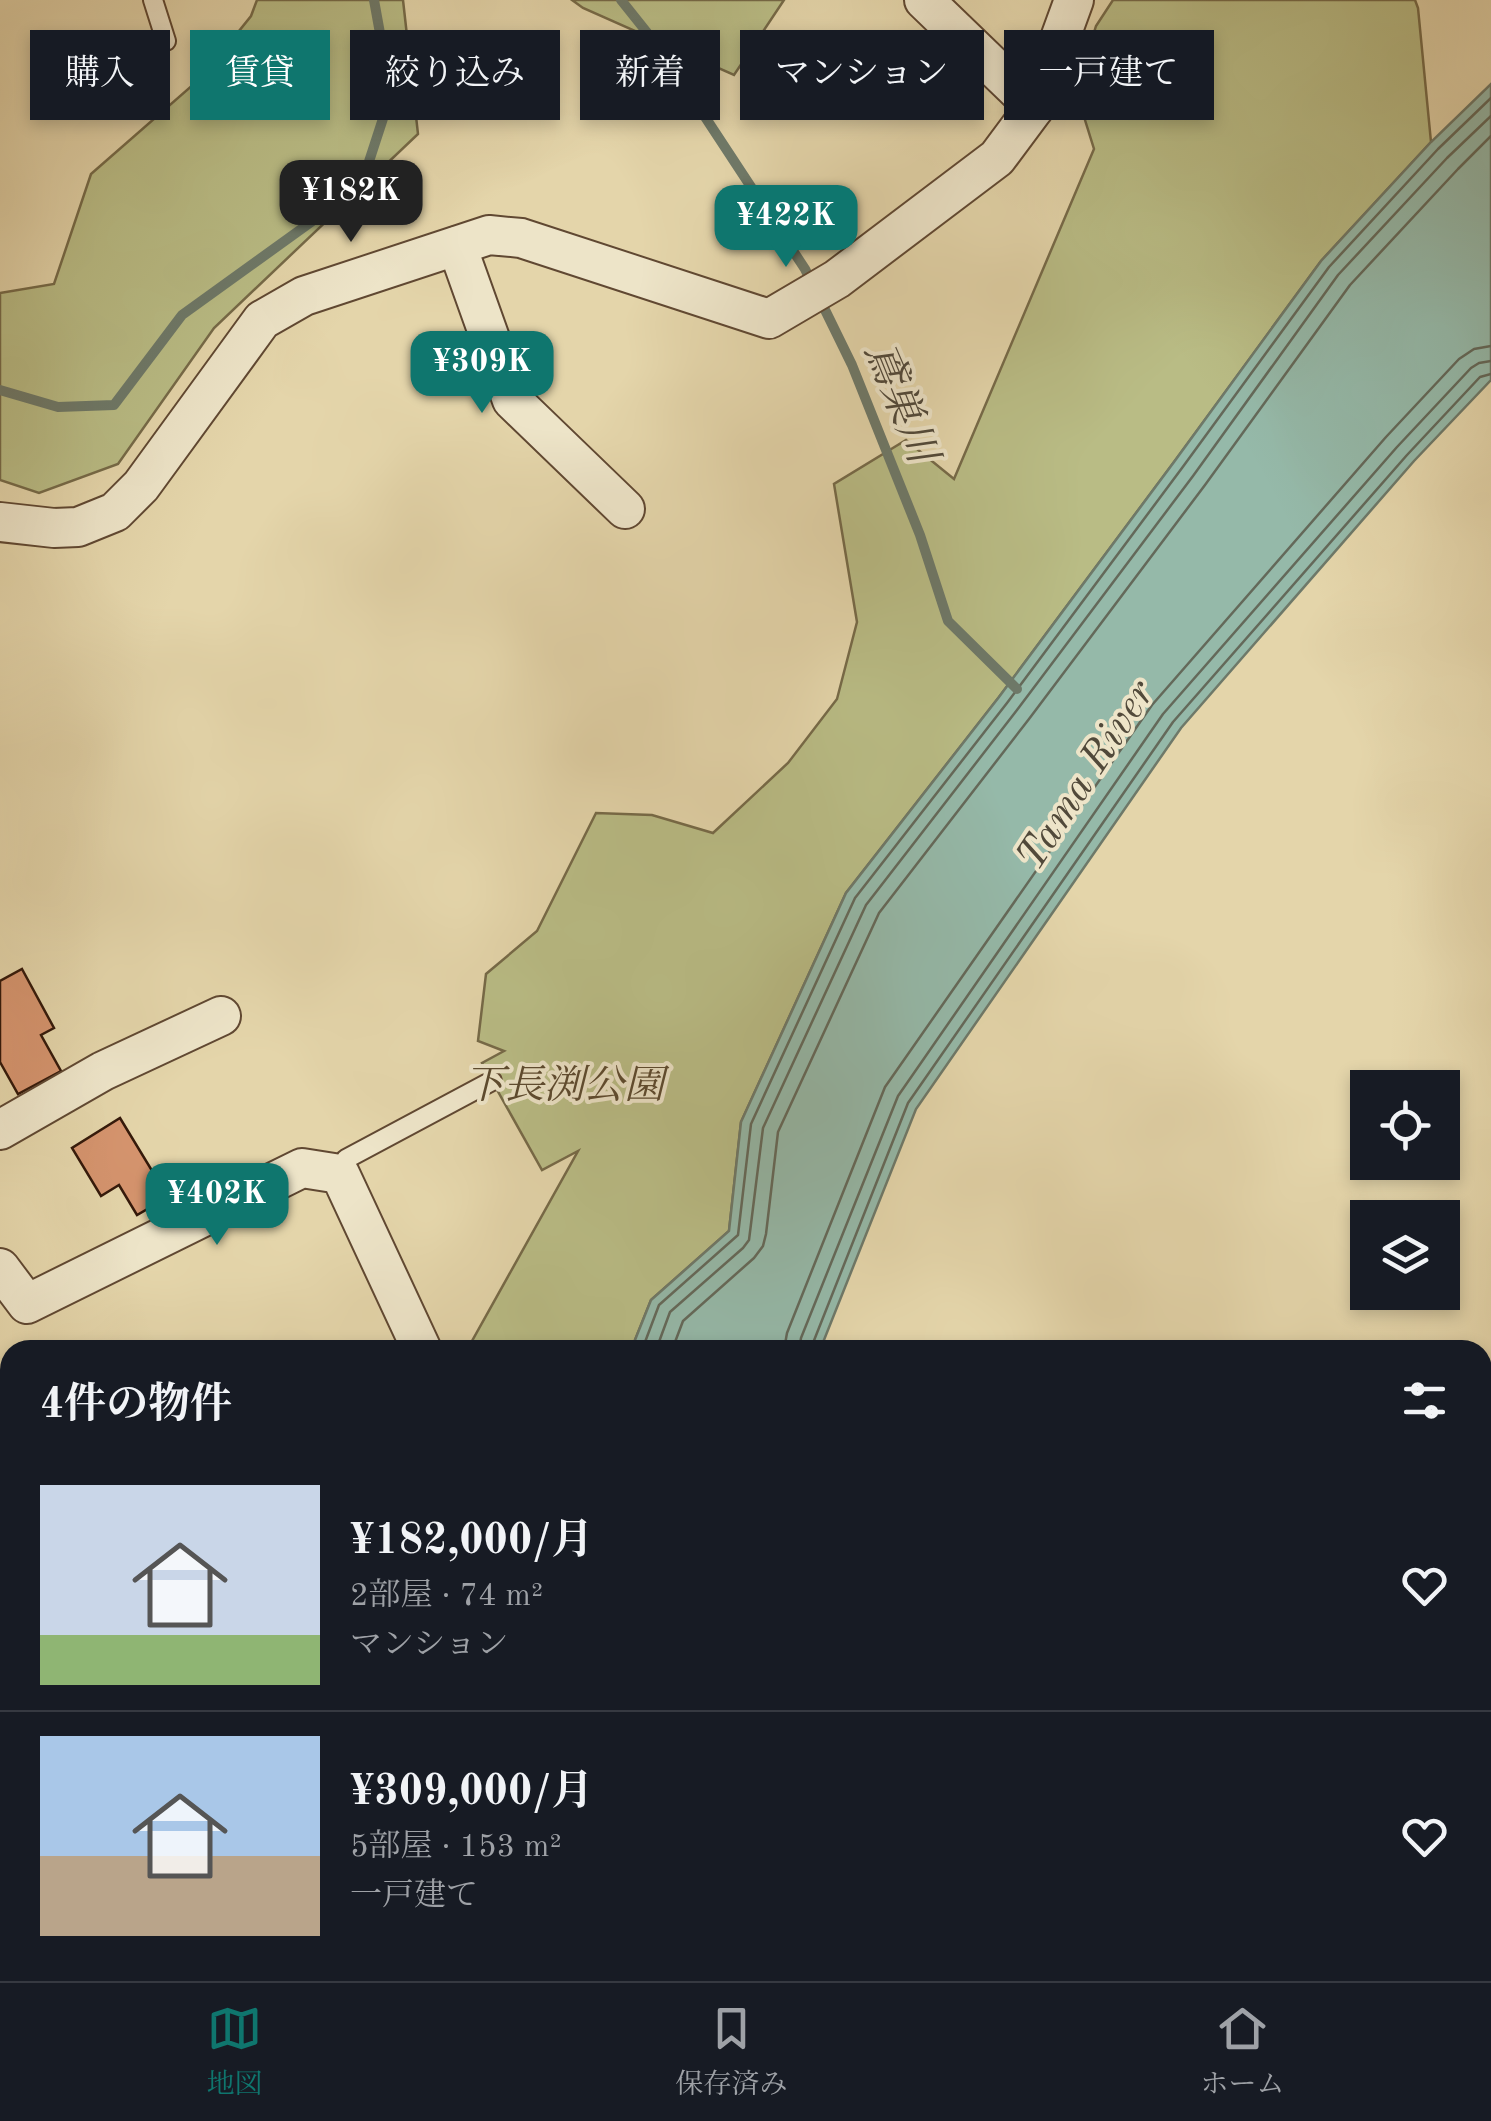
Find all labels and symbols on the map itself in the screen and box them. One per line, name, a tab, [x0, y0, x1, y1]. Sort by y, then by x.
pin: ¥182K	[281, 160, 421, 245]
pin: ¥422K	[716, 185, 856, 270]
pin: ¥309K	[412, 331, 552, 416]
water label: 鳶巣川	[856, 335, 947, 473]
water label: Tama River	[1010, 673, 1164, 878]
park label: 下長渕公園	[464, 1064, 670, 1108]
pin: ¥402K	[147, 1163, 287, 1248]

